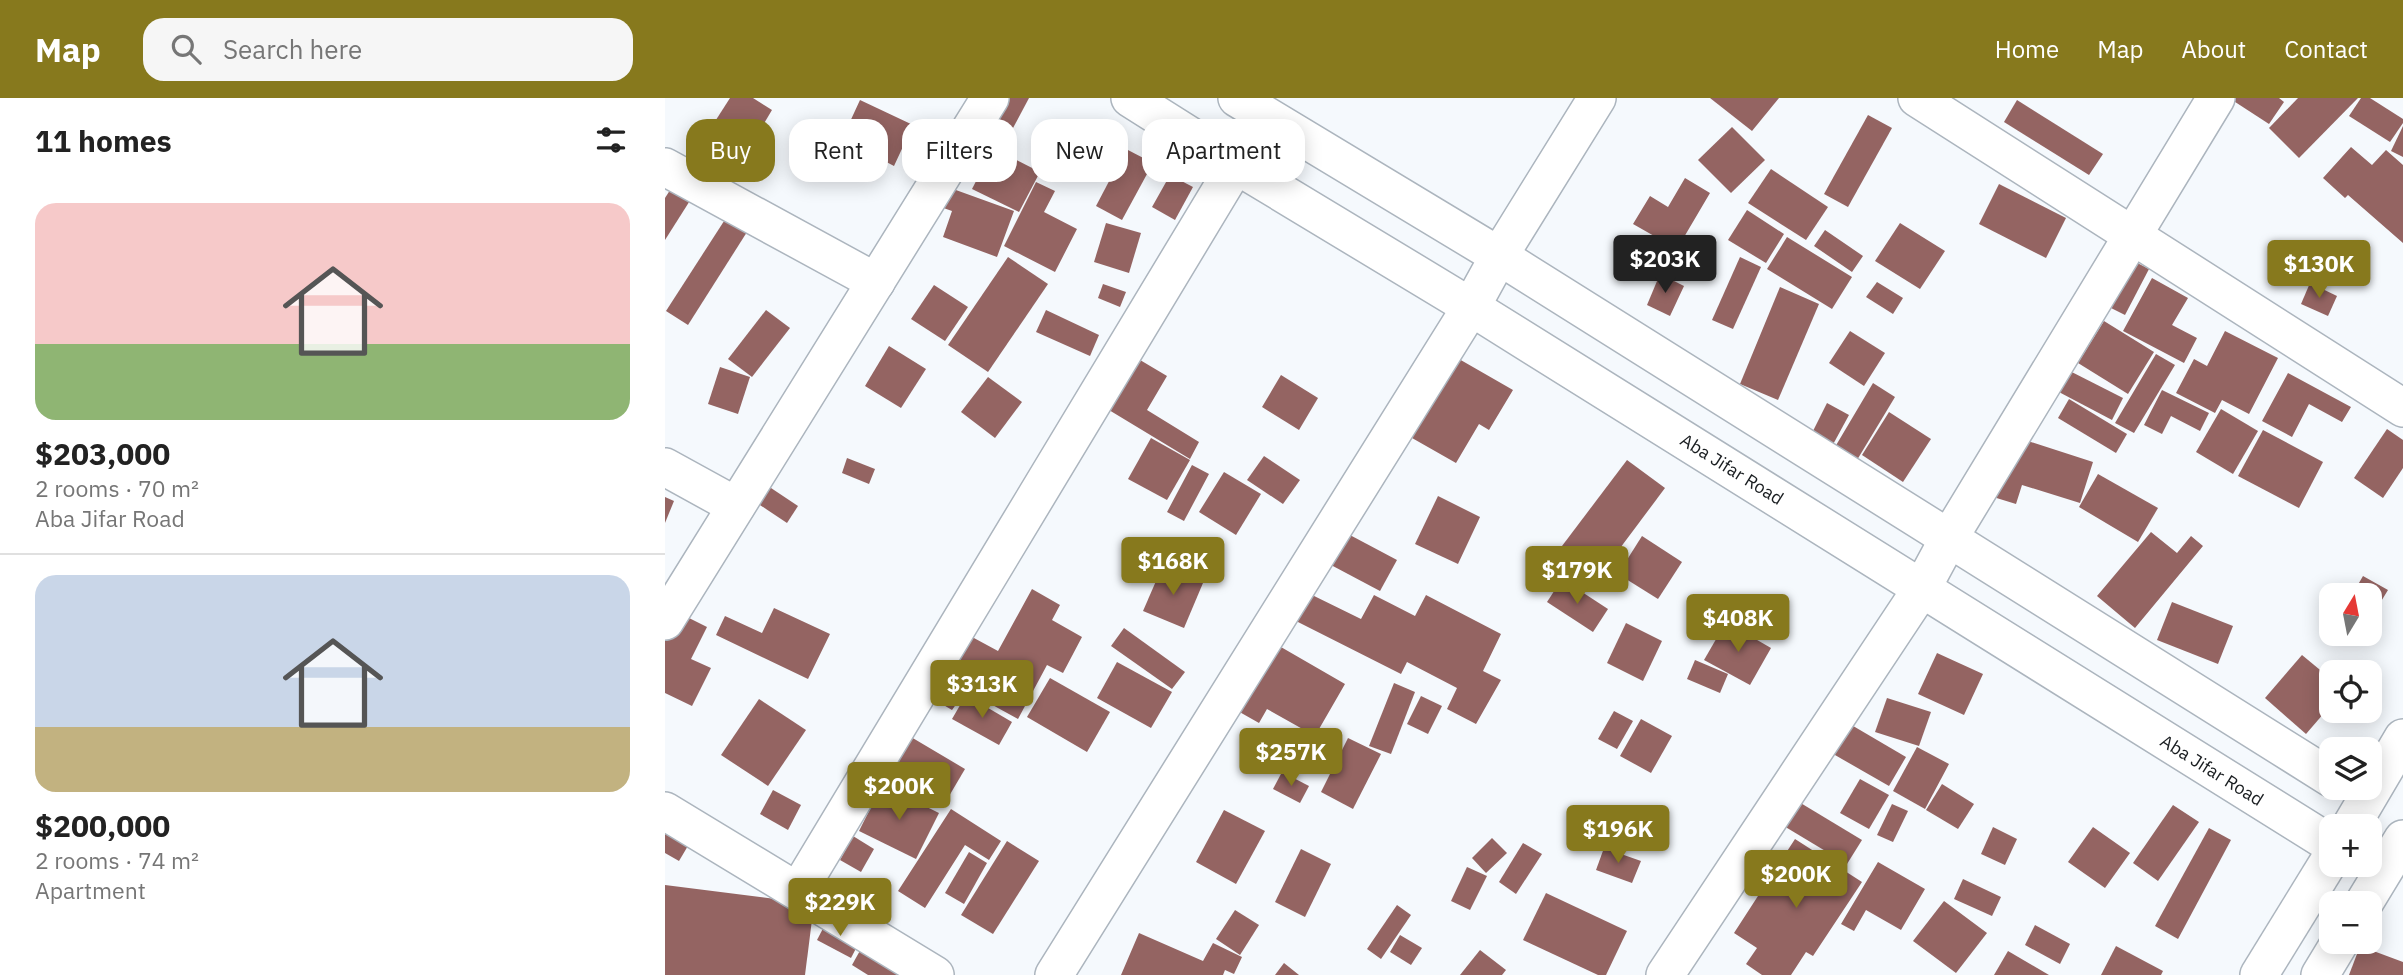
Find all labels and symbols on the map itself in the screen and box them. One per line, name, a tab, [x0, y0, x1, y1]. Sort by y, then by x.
pin: $203K	[1616, 236, 1714, 295]
pin: $130K	[2270, 240, 2368, 300]
street label: Aba Jifar Road	[1676, 428, 1788, 510]
pin: $168K	[1124, 538, 1222, 597]
pin: $179K	[1528, 546, 1626, 606]
north arrow	[2319, 583, 2382, 646]
pin: $408K	[1689, 594, 1787, 654]
pin: $313K	[933, 660, 1031, 720]
pin: $257K	[1242, 728, 1340, 788]
street label: Aba Jifar Road	[2156, 729, 2268, 811]
pin: $200K	[850, 762, 948, 822]
pin: $196K	[1569, 806, 1667, 865]
pin: $200K	[1747, 850, 1845, 910]
pin: $229K	[791, 878, 889, 938]

